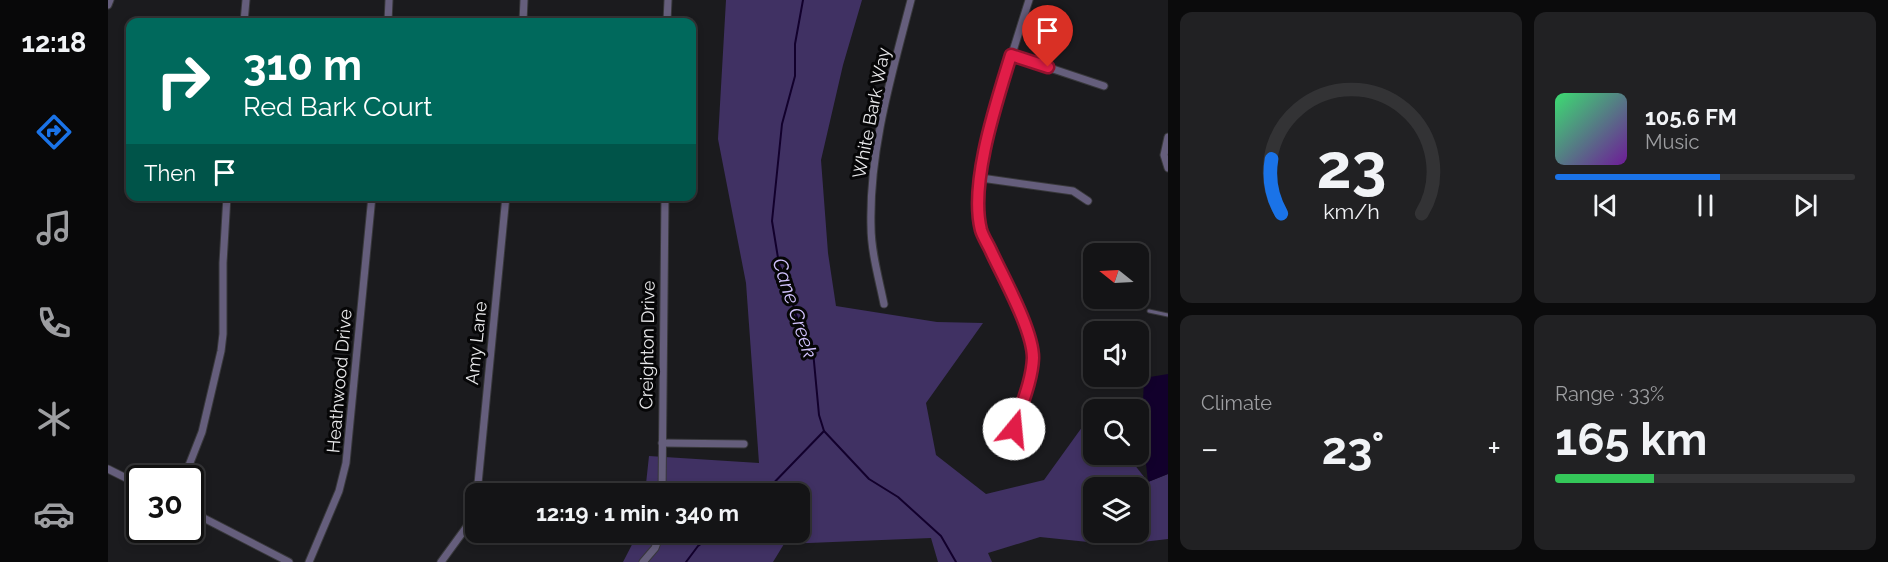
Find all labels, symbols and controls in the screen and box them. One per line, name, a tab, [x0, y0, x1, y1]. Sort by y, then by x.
pin	[1022, 5, 1073, 67]
icon: arrive	[1031, 14, 1064, 47]
text: 12:18	[22, 27, 86, 58]
text: 310 m	[243, 41, 362, 90]
icon: right	[144, 42, 222, 120]
street label: White Bark Way	[848, 45, 894, 180]
text: Red Bark Court	[243, 91, 432, 122]
text: 105.6 FM	[1645, 104, 1737, 130]
icon: directions	[33, 111, 75, 153]
text: 23	[1316, 130, 1386, 204]
text: Music	[1645, 130, 1699, 154]
icon: arrive	[208, 156, 241, 189]
text: Then	[144, 160, 196, 186]
icon: previous	[1589, 189, 1622, 222]
icon: pause	[1689, 189, 1722, 222]
icon: next	[1789, 189, 1822, 222]
text: km/h	[1323, 200, 1379, 225]
icon: music	[33, 207, 75, 249]
north arrow	[1083, 243, 1149, 309]
map controls	[1083, 243, 1149, 543]
water label: Cane Creek	[768, 255, 823, 361]
street label: Creighton Drive	[635, 280, 659, 410]
street label: Amy Lane	[461, 300, 491, 386]
icon: phone	[33, 302, 75, 344]
street label: Heathwood Drive	[322, 308, 356, 454]
button: sound	[1083, 321, 1149, 387]
text: Range · 33%	[1555, 382, 1664, 406]
text: Climate	[1201, 391, 1272, 415]
position arrow	[982, 397, 1046, 461]
icon: climate	[33, 398, 75, 440]
button: search	[1083, 399, 1149, 465]
text: 165 km	[1555, 413, 1707, 466]
text: 23°	[1322, 422, 1384, 475]
text: −	[1201, 429, 1219, 468]
text: +	[1487, 429, 1501, 468]
speed limit sign: 30	[126, 465, 204, 543]
button: layers	[1083, 477, 1149, 543]
icon: car	[33, 493, 75, 535]
text: 12:19 · 1 min · 340 m	[536, 500, 739, 526]

